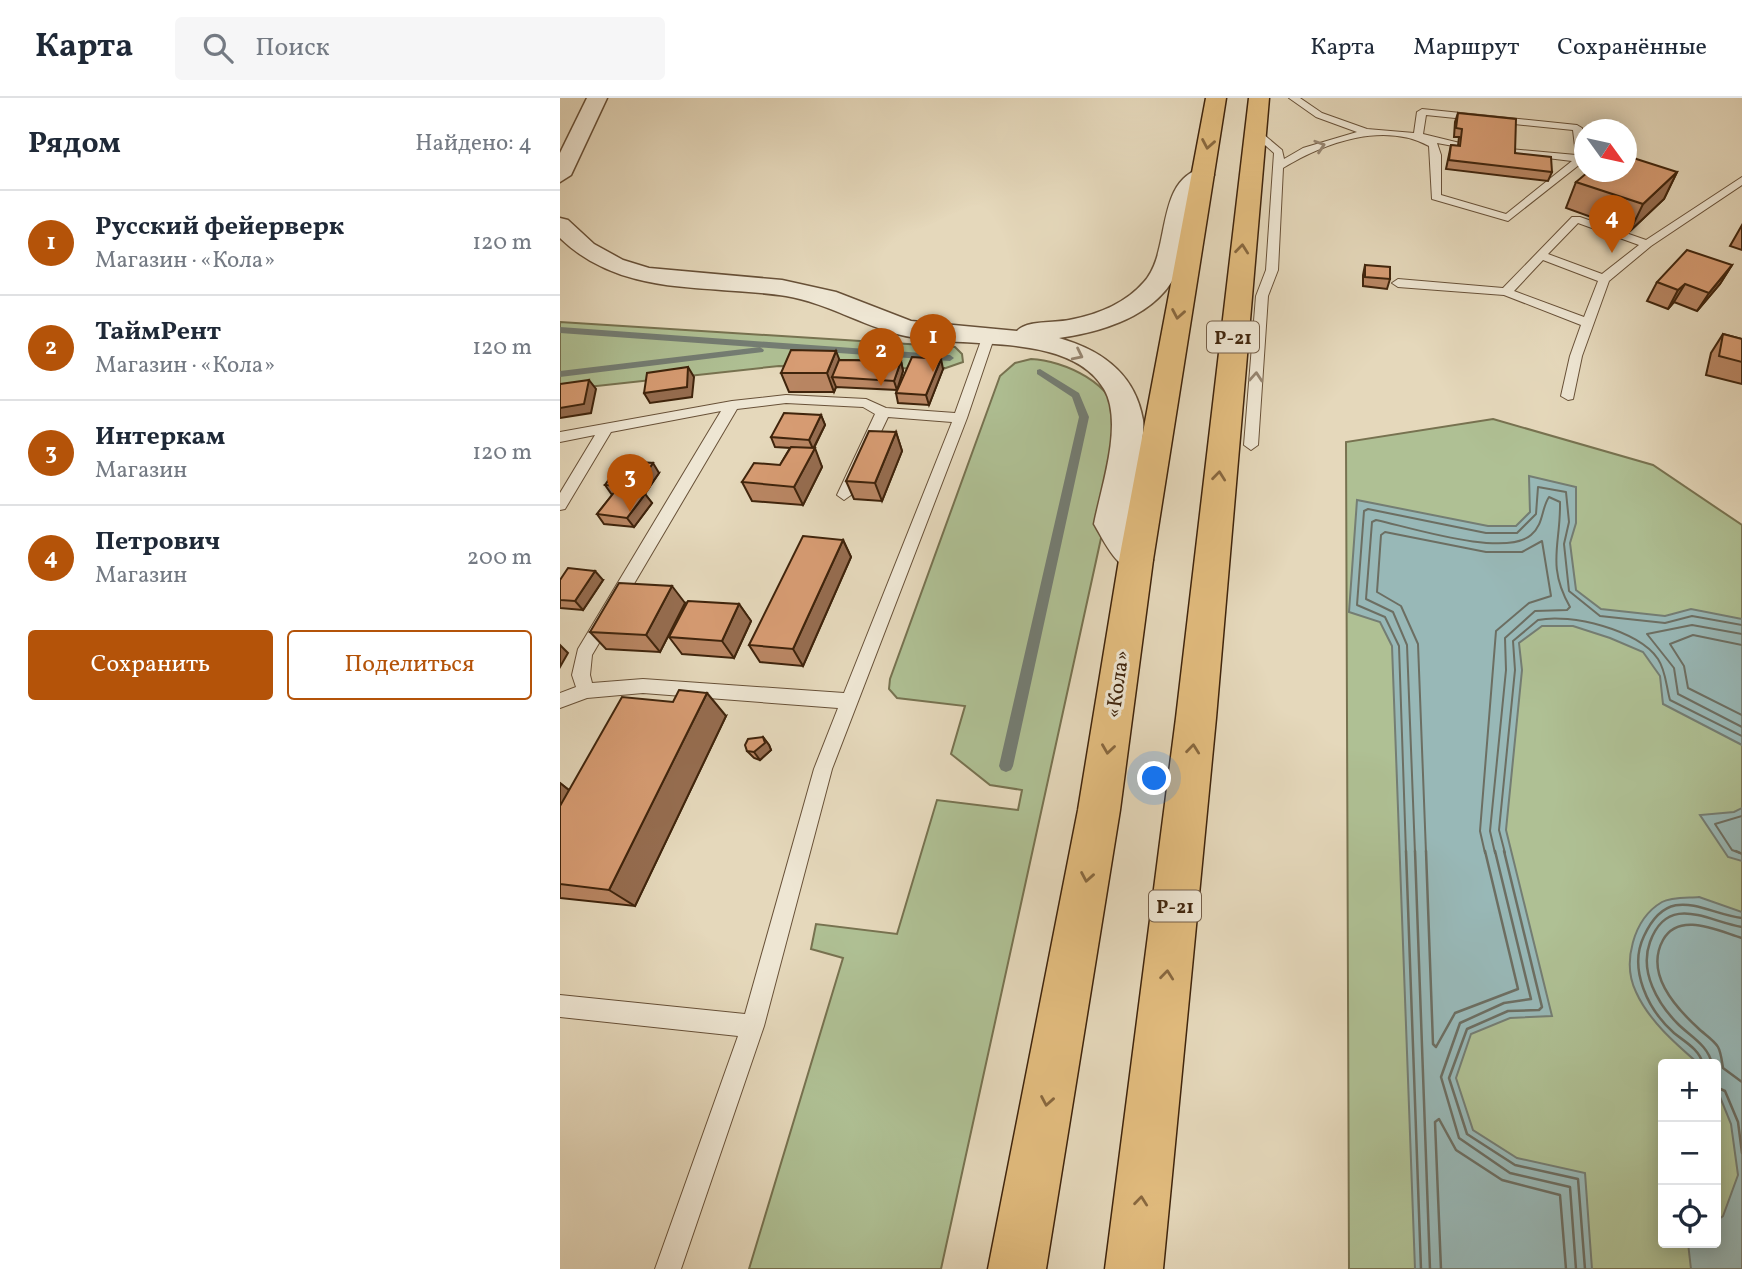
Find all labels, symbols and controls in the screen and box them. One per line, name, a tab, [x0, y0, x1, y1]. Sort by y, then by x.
search box	[175, 17, 665, 80]
text: Карта	[35, 25, 133, 71]
icon: search	[199, 29, 237, 67]
text: Поиск	[255, 30, 330, 66]
text: Карта	[1310, 31, 1375, 65]
text: Маршрут	[1413, 31, 1519, 65]
text: Сохранённые	[1557, 31, 1707, 65]
north arrow	[1574, 119, 1637, 182]
text: Рядом	[28, 123, 121, 165]
text: Найдено: 4	[415, 128, 532, 160]
one-way arrow	[1201, 138, 1216, 150]
one-way arrow	[1314, 139, 1326, 154]
pin: 4	[1589, 195, 1635, 253]
text: Русский фейерверк	[95, 209, 344, 245]
text: 1	[46, 227, 56, 259]
text: 120 m	[472, 227, 532, 259]
one-way arrow	[1235, 244, 1250, 255]
text: Магазин · «Кола»	[95, 245, 275, 277]
one-way arrow	[1171, 309, 1186, 320]
text: ТаймРент	[95, 314, 221, 350]
pin: 1	[910, 314, 956, 372]
road number: Р-21	[1207, 322, 1259, 353]
pin: 2	[858, 328, 904, 386]
text: 2	[45, 332, 57, 364]
text: 120 m	[472, 332, 532, 364]
one-way arrow	[1071, 347, 1083, 361]
text: Магазин · «Кола»	[95, 350, 275, 382]
one-way arrow	[1248, 371, 1263, 382]
text: Интеркам	[95, 419, 225, 455]
text: 3	[45, 437, 57, 469]
text: 120 m	[472, 437, 532, 469]
pin: 3	[607, 454, 653, 512]
text: Магазин	[95, 455, 187, 487]
one-way arrow	[1211, 470, 1226, 481]
text: Петрович	[95, 524, 220, 560]
text: 4	[44, 542, 58, 574]
text: 200 m	[467, 542, 532, 574]
text: Магазин	[95, 560, 187, 592]
button: Сохранить	[28, 630, 273, 700]
button: Поделиться	[287, 630, 532, 700]
street label: «Кола»	[1099, 648, 1138, 720]
one-way arrow	[1101, 743, 1116, 755]
one-way arrow	[1185, 743, 1200, 755]
your location	[1137, 761, 1171, 795]
one-way arrow	[1080, 872, 1095, 883]
road number: Р-21	[1149, 890, 1201, 922]
one-way arrow	[1159, 969, 1174, 980]
map controls	[1658, 1059, 1721, 1248]
button: +	[1658, 1059, 1721, 1122]
one-way arrow	[1040, 1096, 1055, 1107]
button: −	[1658, 1122, 1721, 1185]
button: locate	[1658, 1185, 1721, 1248]
one-way arrow	[1134, 1195, 1149, 1207]

